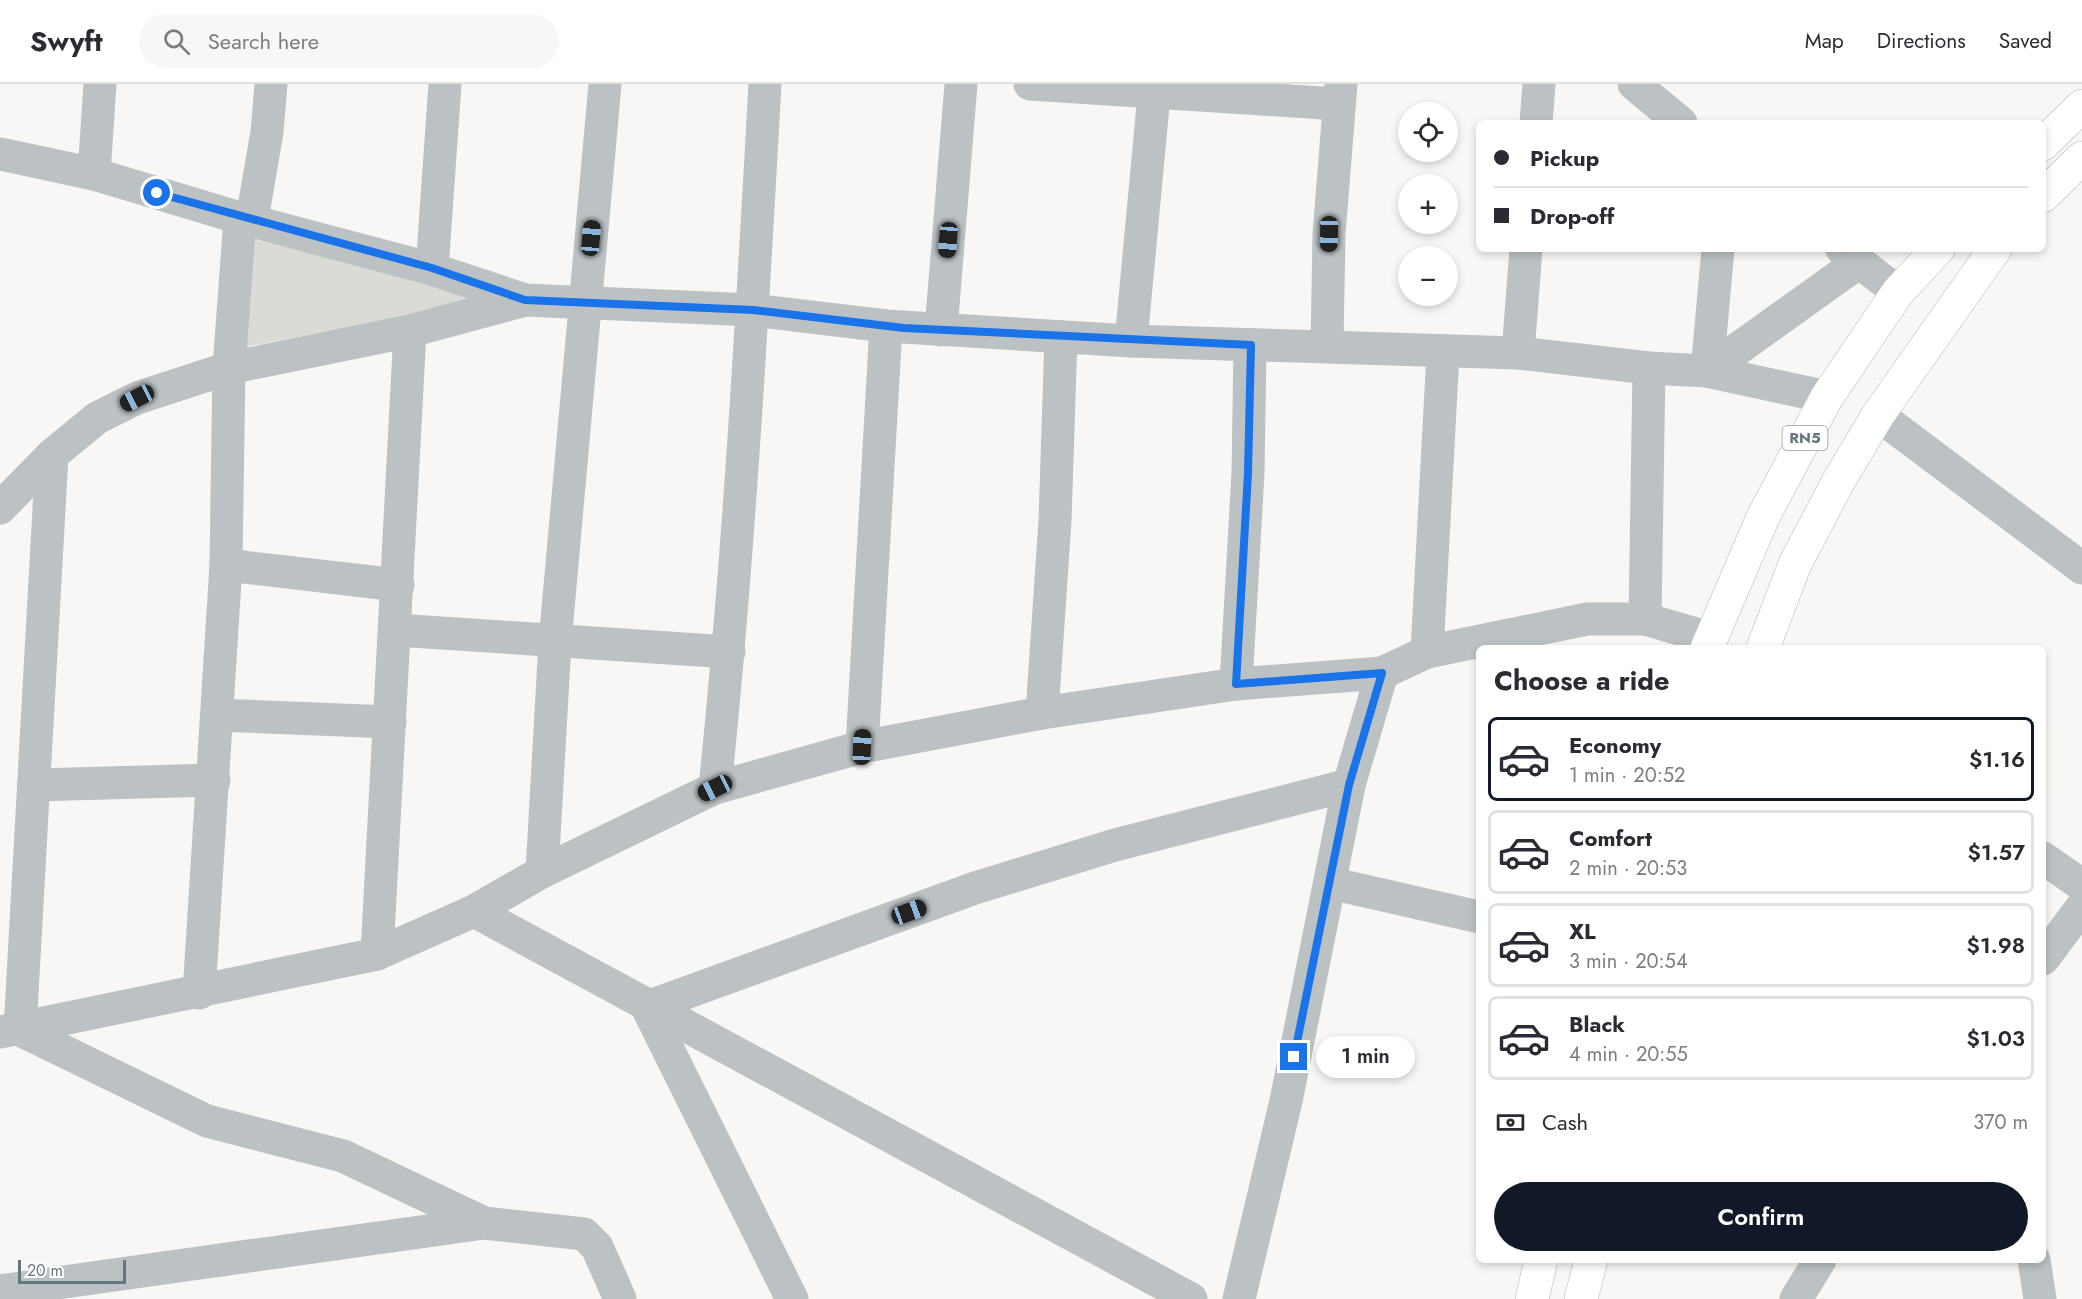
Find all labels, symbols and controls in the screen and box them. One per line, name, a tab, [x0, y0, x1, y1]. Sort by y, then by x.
search box	[139, 14, 559, 68]
text: Swyft	[30, 21, 103, 62]
icon: search	[160, 25, 193, 58]
text: Search here	[208, 25, 319, 57]
text: Map	[1805, 26, 1844, 56]
text: Directions	[1877, 26, 1966, 56]
text: Saved	[1999, 26, 2052, 56]
map controls	[1398, 102, 1458, 306]
button: locate	[1398, 102, 1458, 162]
text: Pickup	[1530, 142, 1599, 174]
button: +	[1398, 174, 1458, 234]
route start	[143, 179, 170, 206]
text: Drop-off	[1530, 200, 1614, 232]
car	[1320, 216, 1338, 252]
car	[580, 219, 602, 257]
car	[937, 221, 959, 259]
button: −	[1398, 246, 1458, 306]
car	[117, 382, 157, 414]
road number: RN5	[1782, 426, 1828, 450]
text: Choose a ride	[1494, 661, 1669, 700]
car	[852, 729, 872, 765]
text: Economy	[1569, 729, 1661, 761]
icon: car	[1497, 732, 1551, 786]
text: $1.16	[1969, 743, 2025, 775]
text: 1 min · 20:52	[1569, 761, 1685, 790]
car	[695, 772, 735, 804]
text: Comfort	[1569, 822, 1652, 854]
icon: car	[1497, 825, 1551, 879]
text: $1.57	[1967, 836, 2025, 868]
text: 2 min · 20:53	[1569, 854, 1687, 883]
car	[889, 897, 929, 927]
text: XL	[1569, 915, 1596, 947]
icon: car	[1497, 918, 1551, 972]
text: $1.98	[1967, 929, 2025, 961]
text: 3 min · 20:54	[1569, 947, 1688, 976]
text: Black	[1569, 1008, 1625, 1040]
icon: car	[1497, 1011, 1551, 1065]
text: $1.03	[1967, 1022, 2025, 1054]
callout: 1 min	[1315, 1036, 1414, 1078]
text: 4 min · 20:55	[1569, 1040, 1688, 1069]
text: 1 min	[1341, 1042, 1390, 1071]
route end	[1280, 1043, 1307, 1070]
icon: cash	[1494, 1106, 1527, 1139]
text: Cash	[1542, 1106, 1588, 1138]
text: 370 m	[1973, 1108, 2028, 1137]
button: Confirm	[1494, 1182, 2028, 1251]
scale bar	[18, 1257, 126, 1284]
text: 20 m	[27, 1259, 63, 1282]

